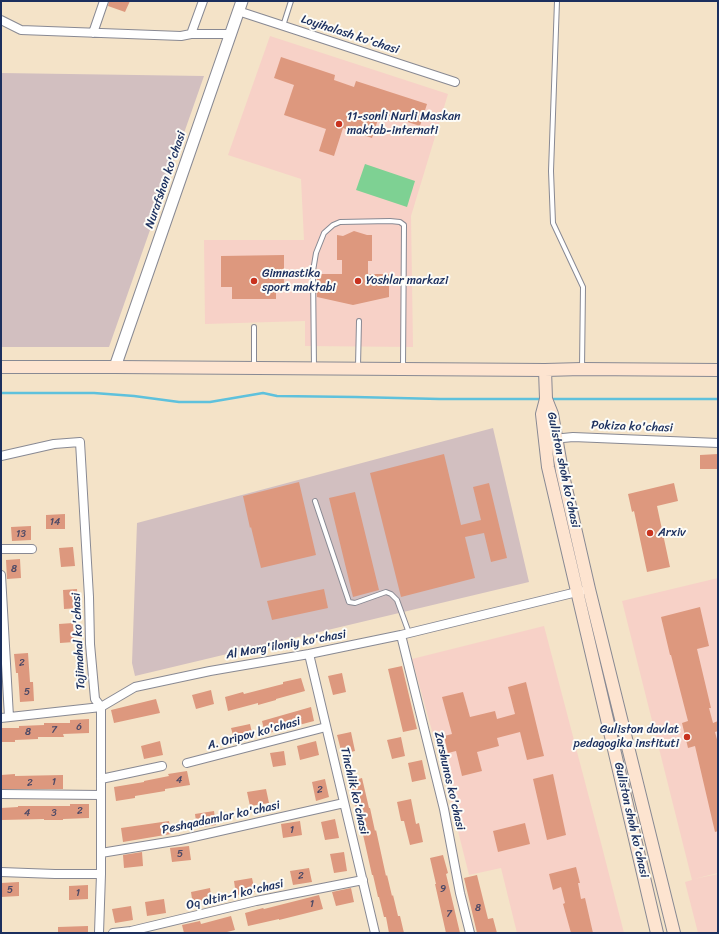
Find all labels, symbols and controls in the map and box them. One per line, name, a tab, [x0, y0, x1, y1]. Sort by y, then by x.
street label: Loyihalash ko'chasi	[299, 12, 401, 58]
place label: 11-sonli Nurli Maskan maktab-internati	[347, 110, 461, 138]
marker: 11-sonli Nurli Maskan maktab-internati	[334, 119, 344, 129]
street label: Nurafshon ko'chasi	[143, 130, 189, 230]
place label: Gimnastika sport maktabi	[262, 267, 336, 295]
place label: Yoshlar markazi	[366, 274, 448, 288]
marker: Gimnastika sport maktabi	[249, 276, 259, 286]
marker: Yoshlar markazi	[353, 276, 363, 286]
street label: Guliston shoh ko'chasi	[544, 411, 582, 529]
street label: Pokiza ko'chasi	[591, 418, 673, 436]
house number: 14	[50, 516, 60, 528]
place label: Arxiv	[658, 526, 686, 540]
house number: 13	[16, 528, 26, 540]
marker: Arxiv	[645, 528, 655, 538]
house number: 8	[11, 563, 17, 575]
street label: Tojimahal ko'chasi	[69, 592, 89, 690]
street label: Al Marg'iloniy ko'chasi	[225, 627, 347, 663]
house number: 2	[19, 657, 25, 669]
house number: 5	[24, 686, 30, 698]
street label: A. Oripov ko'chasi	[206, 715, 302, 753]
house number: 6	[76, 721, 82, 733]
place label: Guliston davlat pedagogika instituti	[574, 723, 679, 751]
house number: 7	[51, 724, 57, 736]
house number: 8	[25, 726, 31, 738]
street label: Zarshunos ko'chasi	[431, 730, 467, 832]
marker: Guliston davlat pedagogika instituti	[682, 732, 692, 742]
street label: Tinchlik ko'chasi	[337, 746, 371, 836]
street label: Guliston shoh ko'chasi	[611, 761, 651, 879]
house number: 4	[176, 774, 182, 786]
house number: 1	[52, 776, 56, 788]
house number: 2	[27, 777, 33, 789]
house number: 2	[317, 784, 323, 796]
street label: Peshqadamlar ko'chasi	[161, 798, 281, 838]
house number: 2	[77, 805, 83, 817]
house number: 4	[24, 807, 30, 819]
house number: 3	[51, 807, 57, 819]
house number: 1	[290, 824, 294, 836]
house number: 5	[177, 848, 183, 860]
house number: 2	[298, 870, 304, 882]
street label: Oq oltin-1 ko'chasi	[185, 877, 285, 913]
house number: 9	[440, 883, 446, 895]
house number: 5	[7, 884, 13, 896]
house number: 1	[76, 887, 80, 899]
house number: 1	[310, 898, 314, 910]
house number: 8	[475, 902, 481, 914]
house number: 7	[446, 908, 452, 920]

